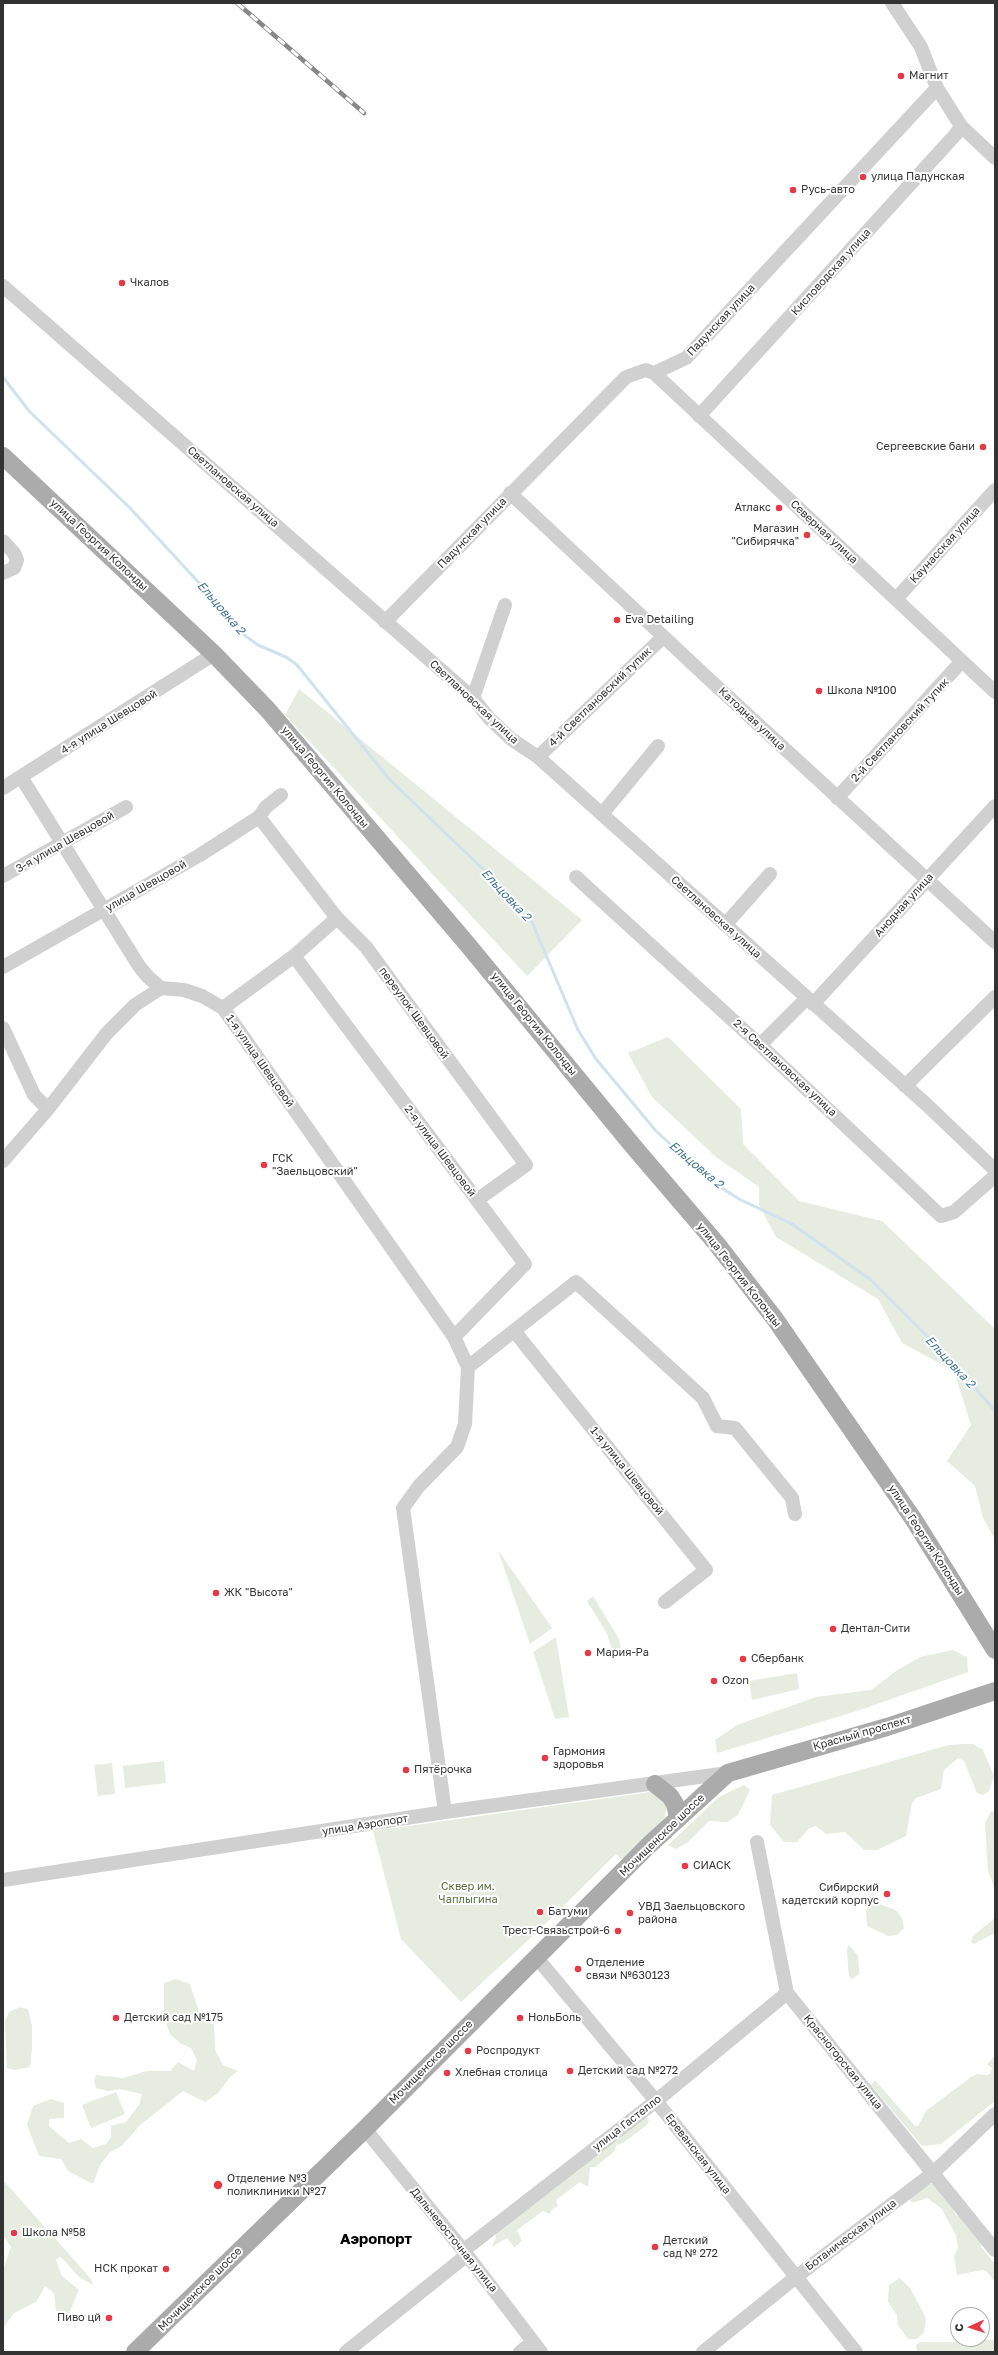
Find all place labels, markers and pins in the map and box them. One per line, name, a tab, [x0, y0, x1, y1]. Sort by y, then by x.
place label: Магнит	[909, 69, 949, 83]
marker: Магнит	[896, 71, 906, 81]
place label: улица Падунская	[871, 170, 965, 184]
marker: улица Падунская	[858, 172, 868, 182]
place label: Русь-авто	[801, 183, 855, 197]
marker: Русь-авто	[788, 185, 798, 195]
place label: Чкалов	[130, 276, 169, 290]
marker: Чкалов	[117, 278, 127, 288]
place label: Сергеевские бани	[876, 440, 975, 454]
marker: Сергеевские бани	[978, 442, 988, 452]
place label: Атлакс	[735, 501, 771, 515]
marker: Атлакс	[774, 503, 784, 513]
place label: Магазин "Сибирячка"	[732, 522, 799, 548]
marker: Магазин "Сибирячка"	[802, 530, 812, 540]
place label: Eva Detailing	[625, 613, 694, 627]
marker: Eva Detailing	[612, 615, 622, 625]
place label: Школа №100	[827, 684, 897, 698]
marker: Школа №100	[814, 686, 824, 696]
place label: ГСК "Заельцовский"	[272, 1152, 358, 1178]
marker: ГСК "Заельцовский"	[259, 1160, 269, 1170]
place label: ЖК "Высота"	[224, 1586, 293, 1600]
marker: ЖК "Высота"	[211, 1588, 221, 1598]
place label: Дентал-Сити	[841, 1622, 910, 1636]
marker: Дентал-Сити	[828, 1624, 838, 1634]
place label: Мария-Ра	[596, 1646, 649, 1660]
marker: Мария-Ра	[583, 1648, 593, 1658]
place label: Сбербанк	[751, 1652, 804, 1666]
marker: Сбербанк	[738, 1654, 748, 1664]
place label: Ozon	[722, 1674, 749, 1688]
marker: Ozon	[709, 1676, 719, 1686]
place label: Гармония здоровья	[553, 1745, 605, 1771]
marker: Гармония здоровья	[540, 1753, 550, 1763]
place label: Пятёрочка	[414, 1763, 472, 1777]
marker: Пятёрочка	[401, 1765, 411, 1775]
place label: СИАСК	[693, 1859, 731, 1873]
marker: СИАСК	[680, 1861, 690, 1871]
place label: Сибирский кадетский корпус	[782, 1881, 879, 1907]
marker: Сибирский кадетский корпус	[882, 1889, 892, 1899]
place label: УВД Заельцовского района	[638, 1900, 745, 1926]
place label: Батуми	[548, 1905, 588, 1919]
marker: Батуми	[535, 1907, 545, 1917]
marker: УВД Заельцовского района	[625, 1908, 635, 1918]
place label: Трест-Связьстрой-6	[502, 1924, 610, 1938]
marker: Трест-Связьстрой-6	[613, 1926, 623, 1936]
place label: Отделение связи №630123	[586, 1956, 670, 1982]
marker: Отделение связи №630123	[573, 1964, 583, 1974]
place label: Детский сад №175	[124, 2011, 223, 2025]
place label: НольБоль	[528, 2011, 581, 2025]
marker: Детский сад №175	[111, 2013, 121, 2023]
marker: НольБоль	[515, 2013, 525, 2023]
place label: Роспродукт	[476, 2044, 540, 2058]
marker: Роспродукт	[463, 2046, 473, 2056]
place label: Детский сад №272	[578, 2064, 678, 2078]
place label: Хлебная столица	[455, 2066, 548, 2080]
marker: Детский сад №272	[565, 2066, 575, 2076]
marker: Хлебная столица	[442, 2068, 452, 2078]
place label: Отделение №3 поликлиники №27	[227, 2172, 326, 2198]
marker: Отделение №3 поликлиники №27	[212, 2179, 224, 2191]
place label: Школа №58	[22, 2226, 86, 2240]
marker: Школа №58	[9, 2228, 19, 2238]
place label: Детский сад № 272	[663, 2234, 718, 2260]
marker: Детский сад № 272	[650, 2242, 660, 2252]
place label: НСК прокат	[94, 2262, 158, 2276]
marker: НСК прокат	[161, 2264, 171, 2274]
place label: Пиво цй	[57, 2311, 101, 2325]
marker: Пиво цй	[104, 2313, 114, 2323]

